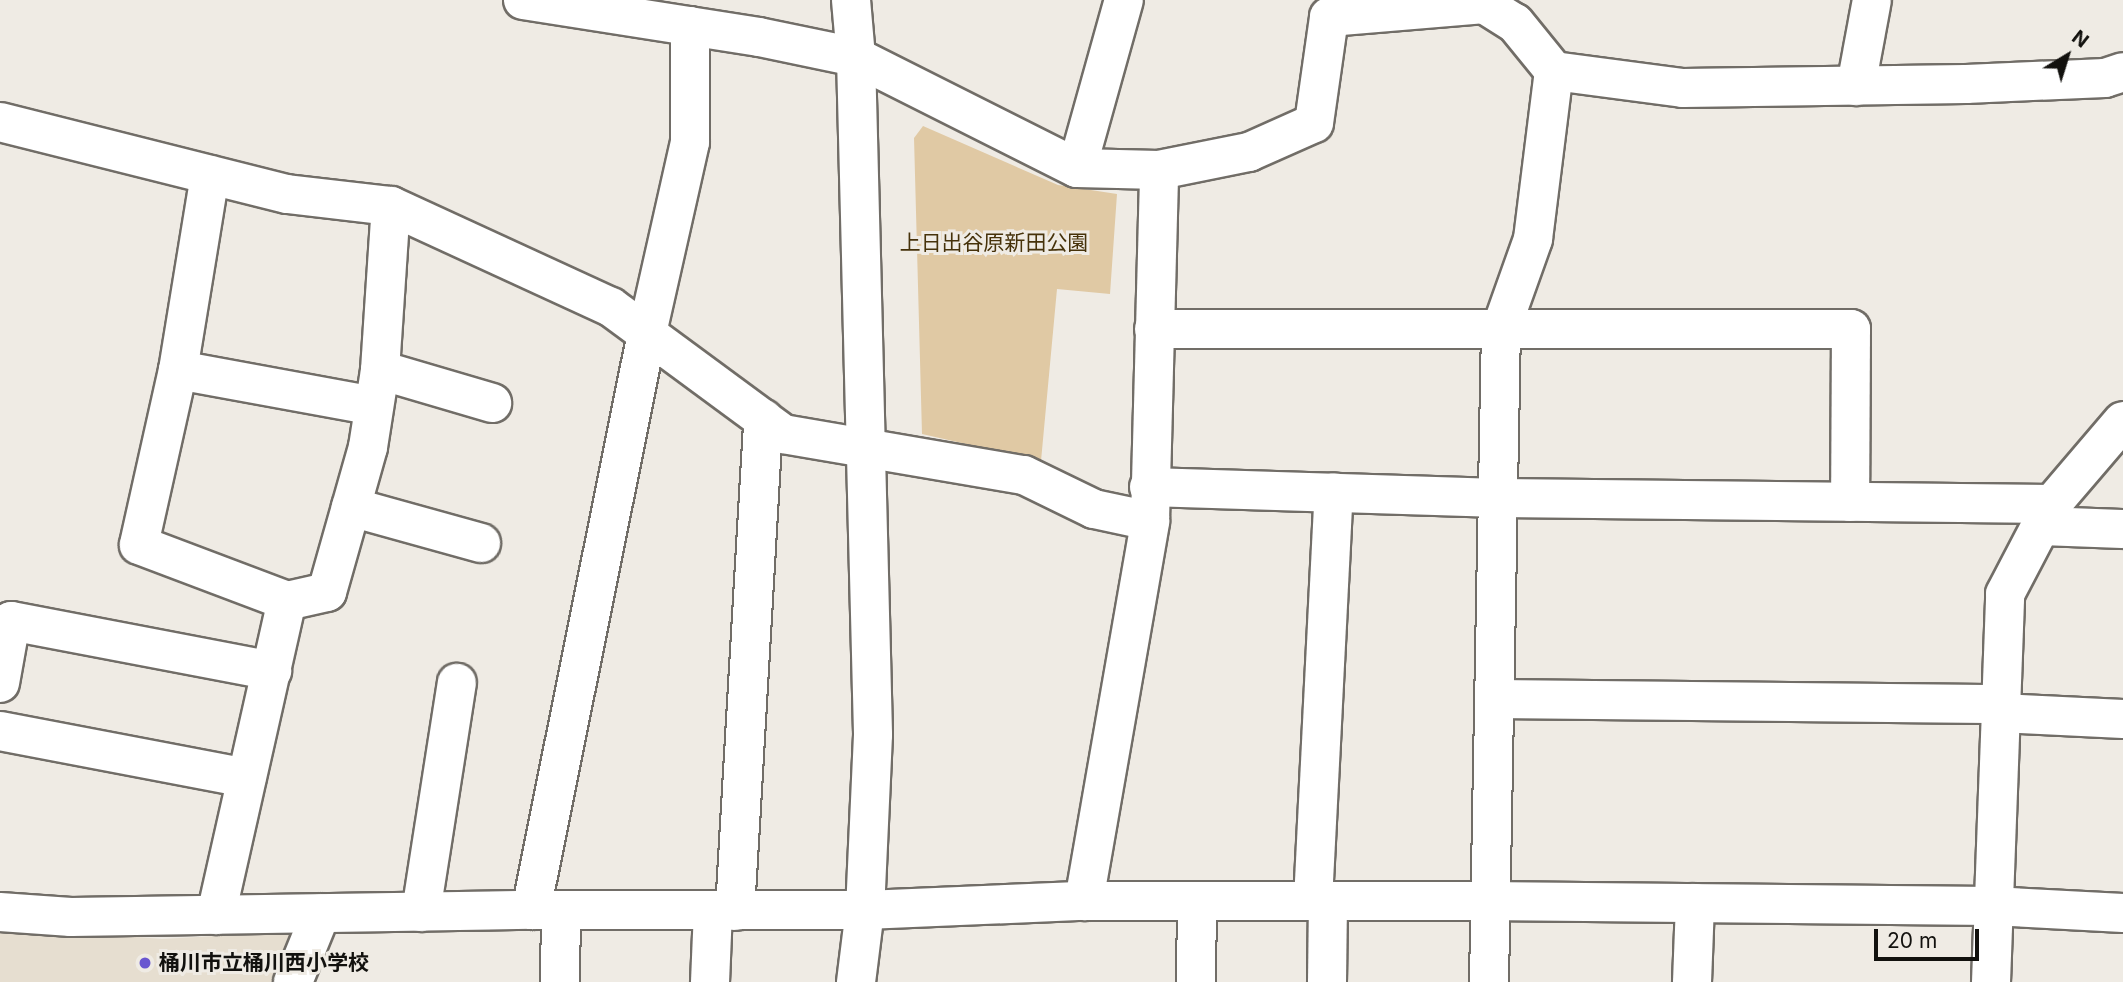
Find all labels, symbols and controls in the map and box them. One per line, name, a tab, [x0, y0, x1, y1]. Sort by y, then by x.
north arrow	[2032, 21, 2102, 91]
text: N	[2067, 26, 2093, 53]
park label: 上日出谷原新田公園	[900, 230, 1088, 256]
scale bar	[1878, 916, 1983, 960]
text: 20 m	[1887, 928, 1937, 953]
place label: 桶川市立桶川西小学校	[159, 950, 369, 976]
marker: 桶川市立桶川西小学校	[137, 955, 153, 971]

